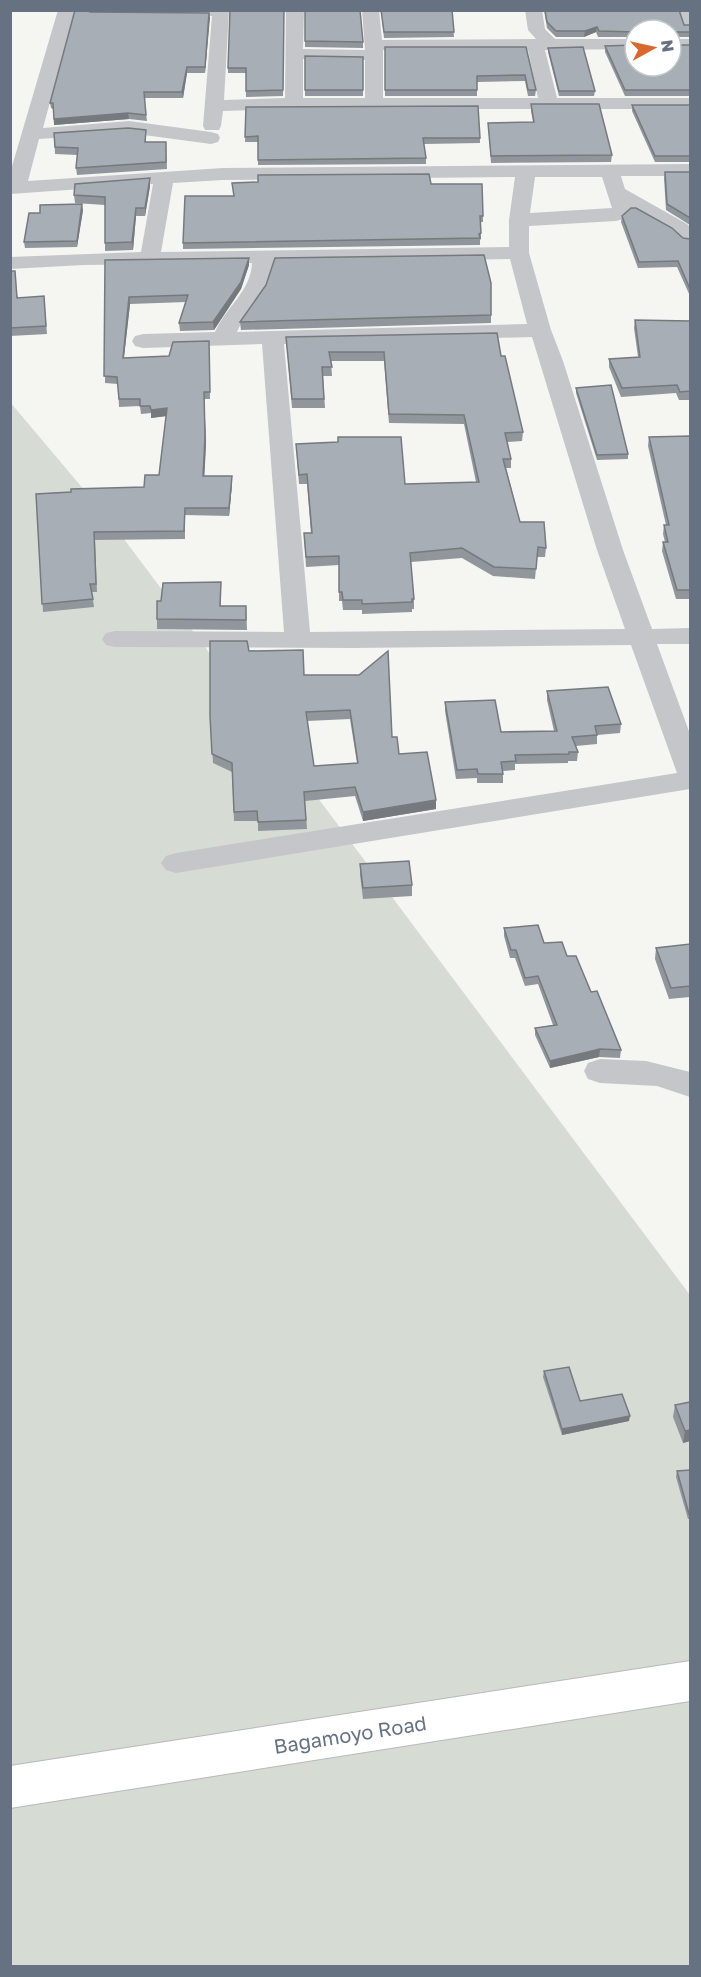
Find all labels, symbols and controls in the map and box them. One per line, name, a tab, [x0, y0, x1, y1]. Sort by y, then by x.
north arrow	[623, 18, 683, 78]
text: N	[657, 38, 679, 53]
street label: Bagamoyo Road	[272, 1710, 428, 1758]

